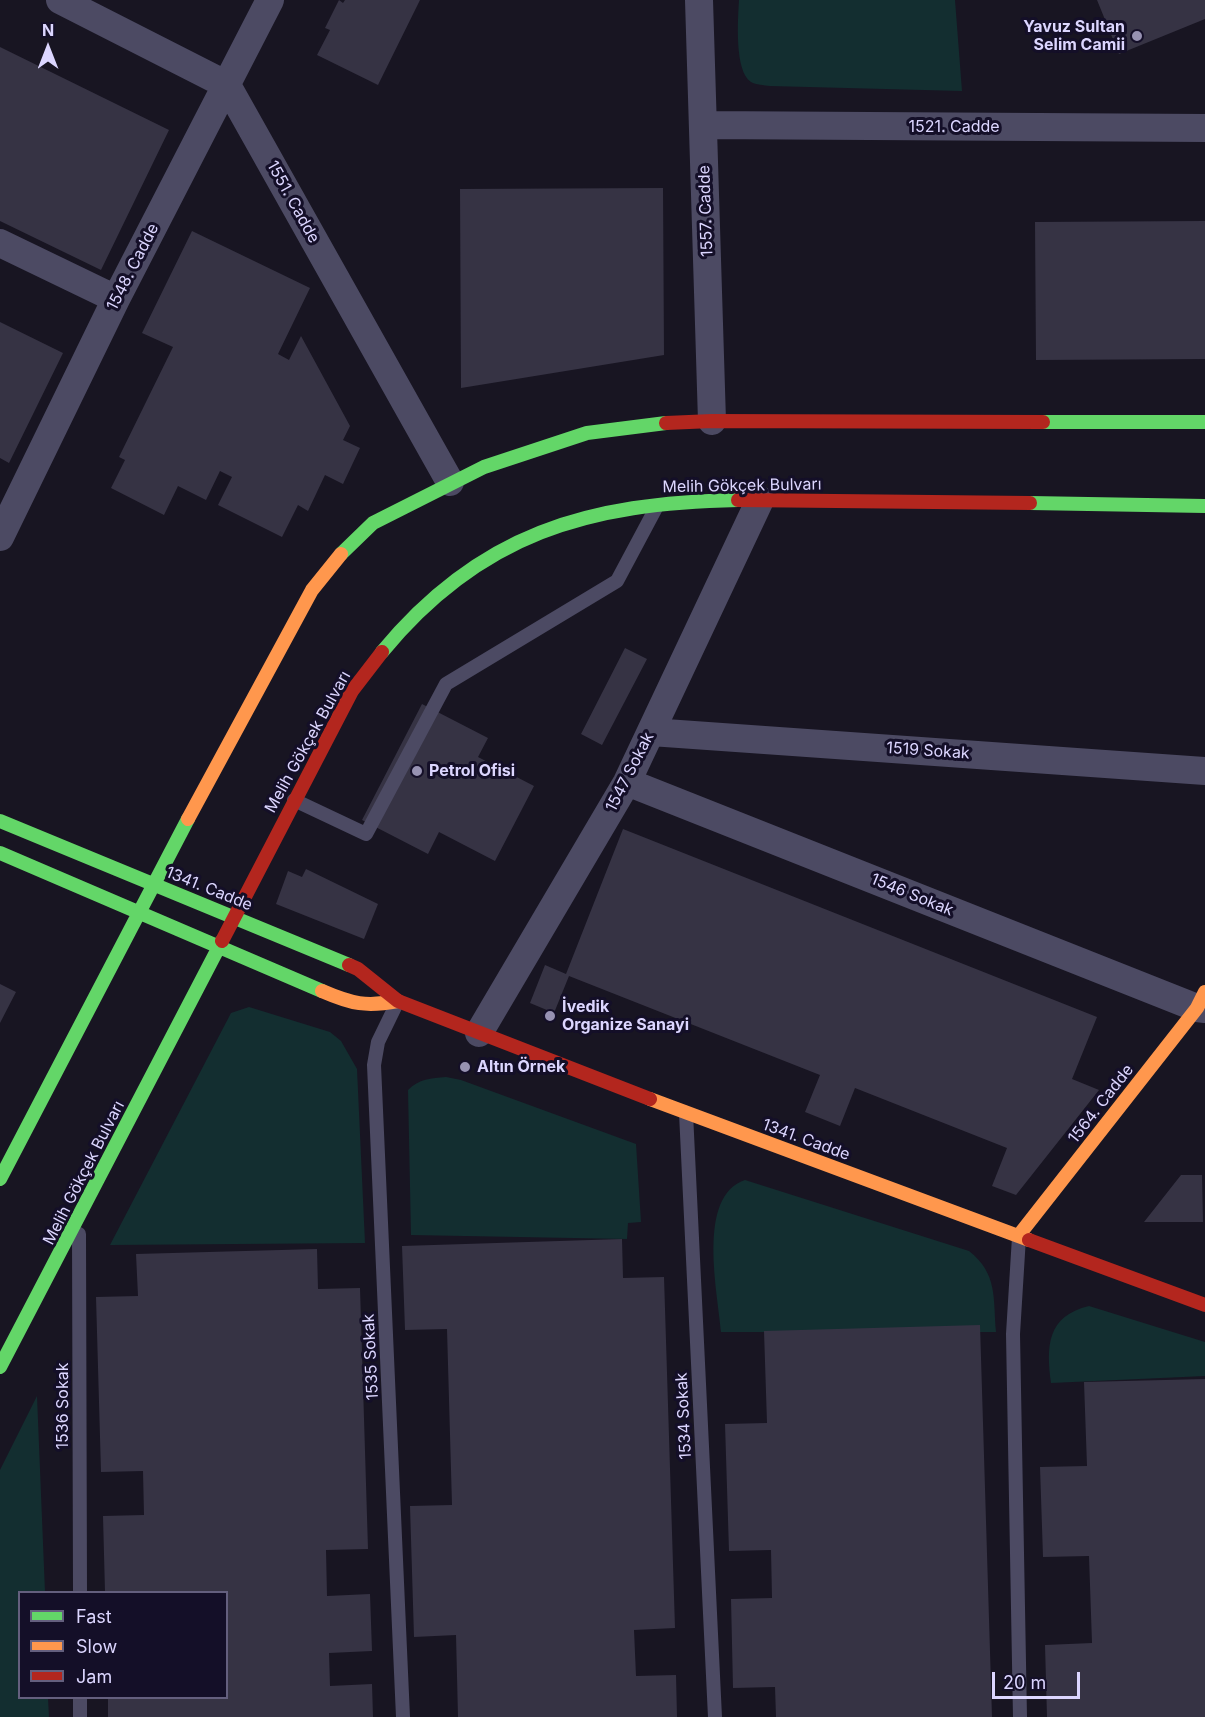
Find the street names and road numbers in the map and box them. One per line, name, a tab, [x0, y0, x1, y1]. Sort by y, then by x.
street label: 1521. Cadde	[908, 117, 1000, 137]
street label: 1551. Cadde	[263, 157, 323, 247]
street label: 1557. Cadde	[695, 165, 717, 257]
street label: 1548. Cadde	[103, 220, 163, 314]
street label: Melih Gökçek Bulvarı	[662, 475, 822, 497]
street label: Melih Gökçek Bulvarı	[261, 668, 355, 816]
street label: 1547 Sokak	[602, 729, 658, 815]
street label: 1519 Sokak	[886, 739, 970, 763]
street label: 1341. Cadde	[163, 863, 255, 915]
street label: 1546 Sokak	[868, 870, 956, 920]
street label: 1564. Cadde	[1064, 1061, 1138, 1147]
street label: Melih Gökçek Bulvarı	[39, 1098, 129, 1248]
street label: 1341. Cadde	[760, 1115, 852, 1165]
street label: 1535 Sokak	[359, 1313, 383, 1401]
street label: 1536 Sokak	[53, 1363, 73, 1449]
street label: 1534 Sokak	[672, 1372, 696, 1460]

